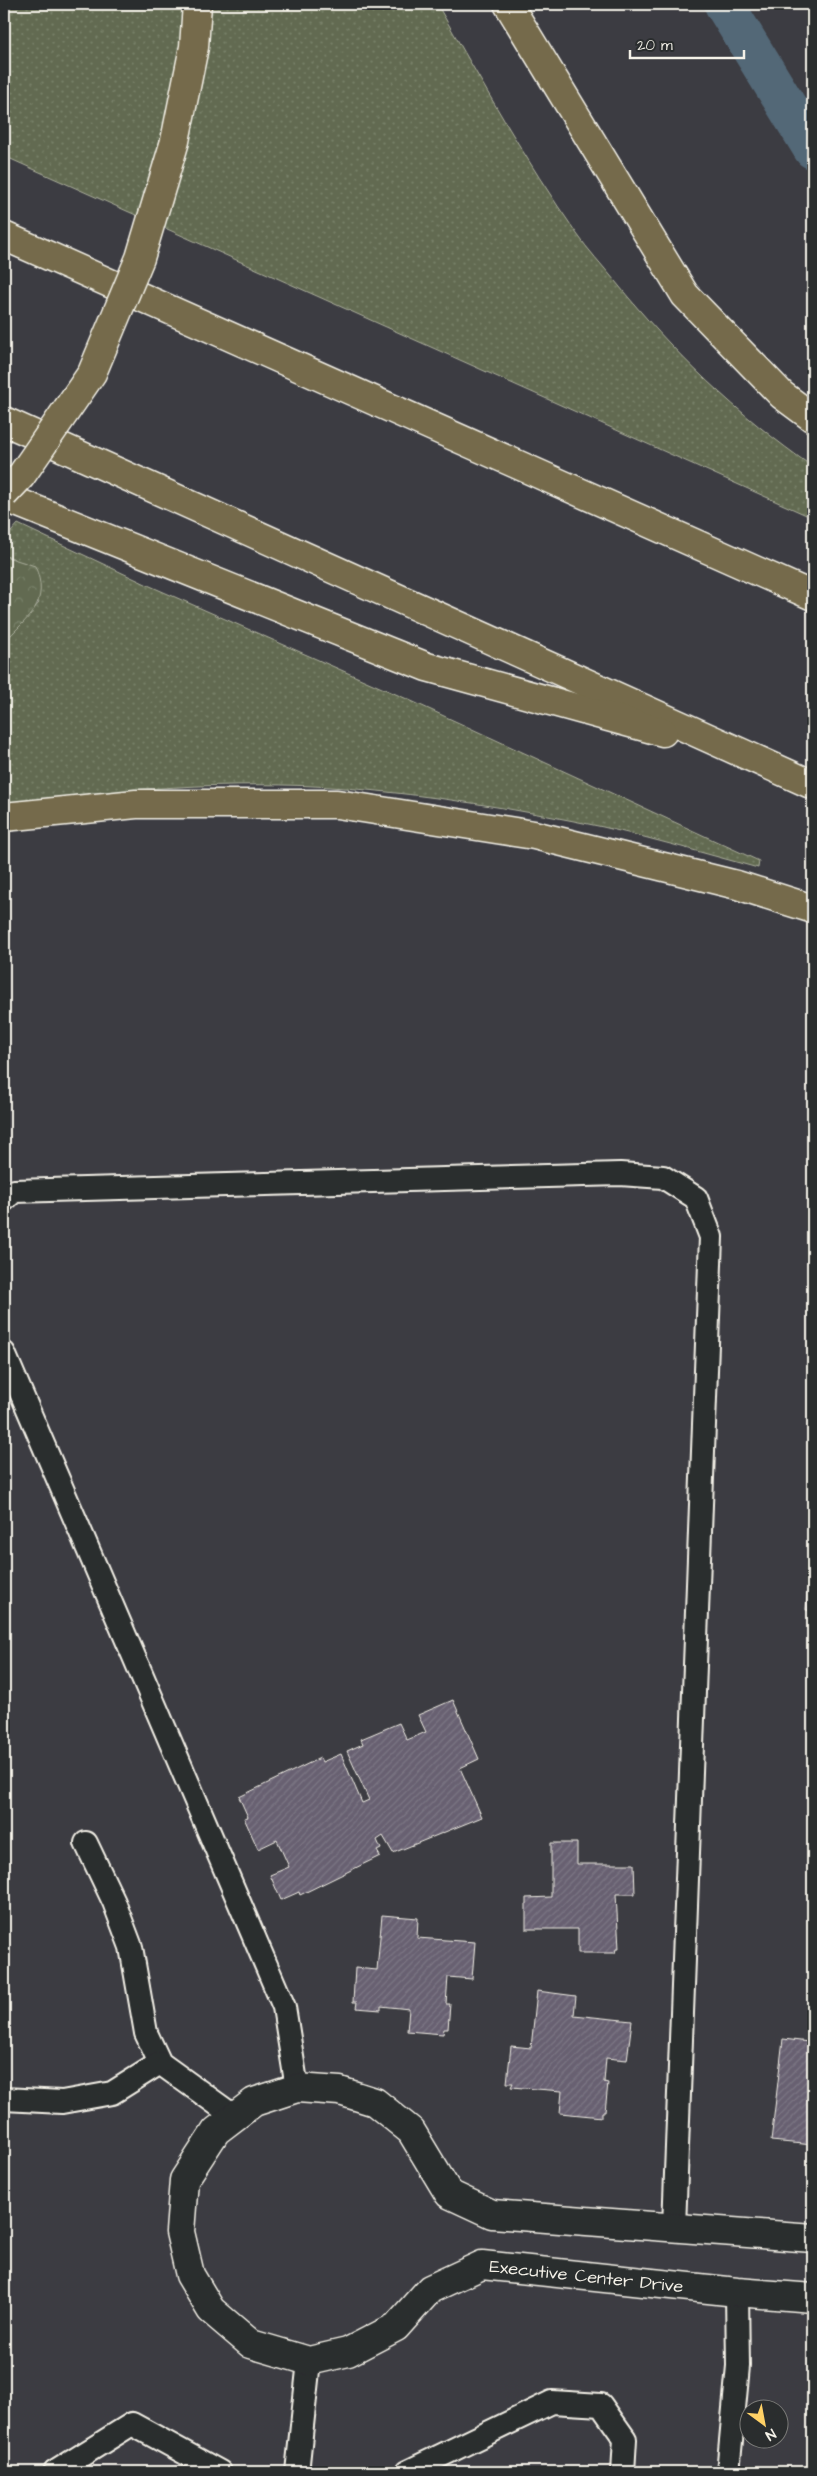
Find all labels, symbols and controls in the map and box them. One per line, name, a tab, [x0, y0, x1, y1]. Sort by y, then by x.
scale bar	[630, 28, 743, 60]
text: 20 m	[637, 35, 673, 56]
street label: Executive Center Drive	[488, 2253, 685, 2299]
north arrow	[740, 2398, 790, 2448]
text: N	[761, 2423, 779, 2445]

